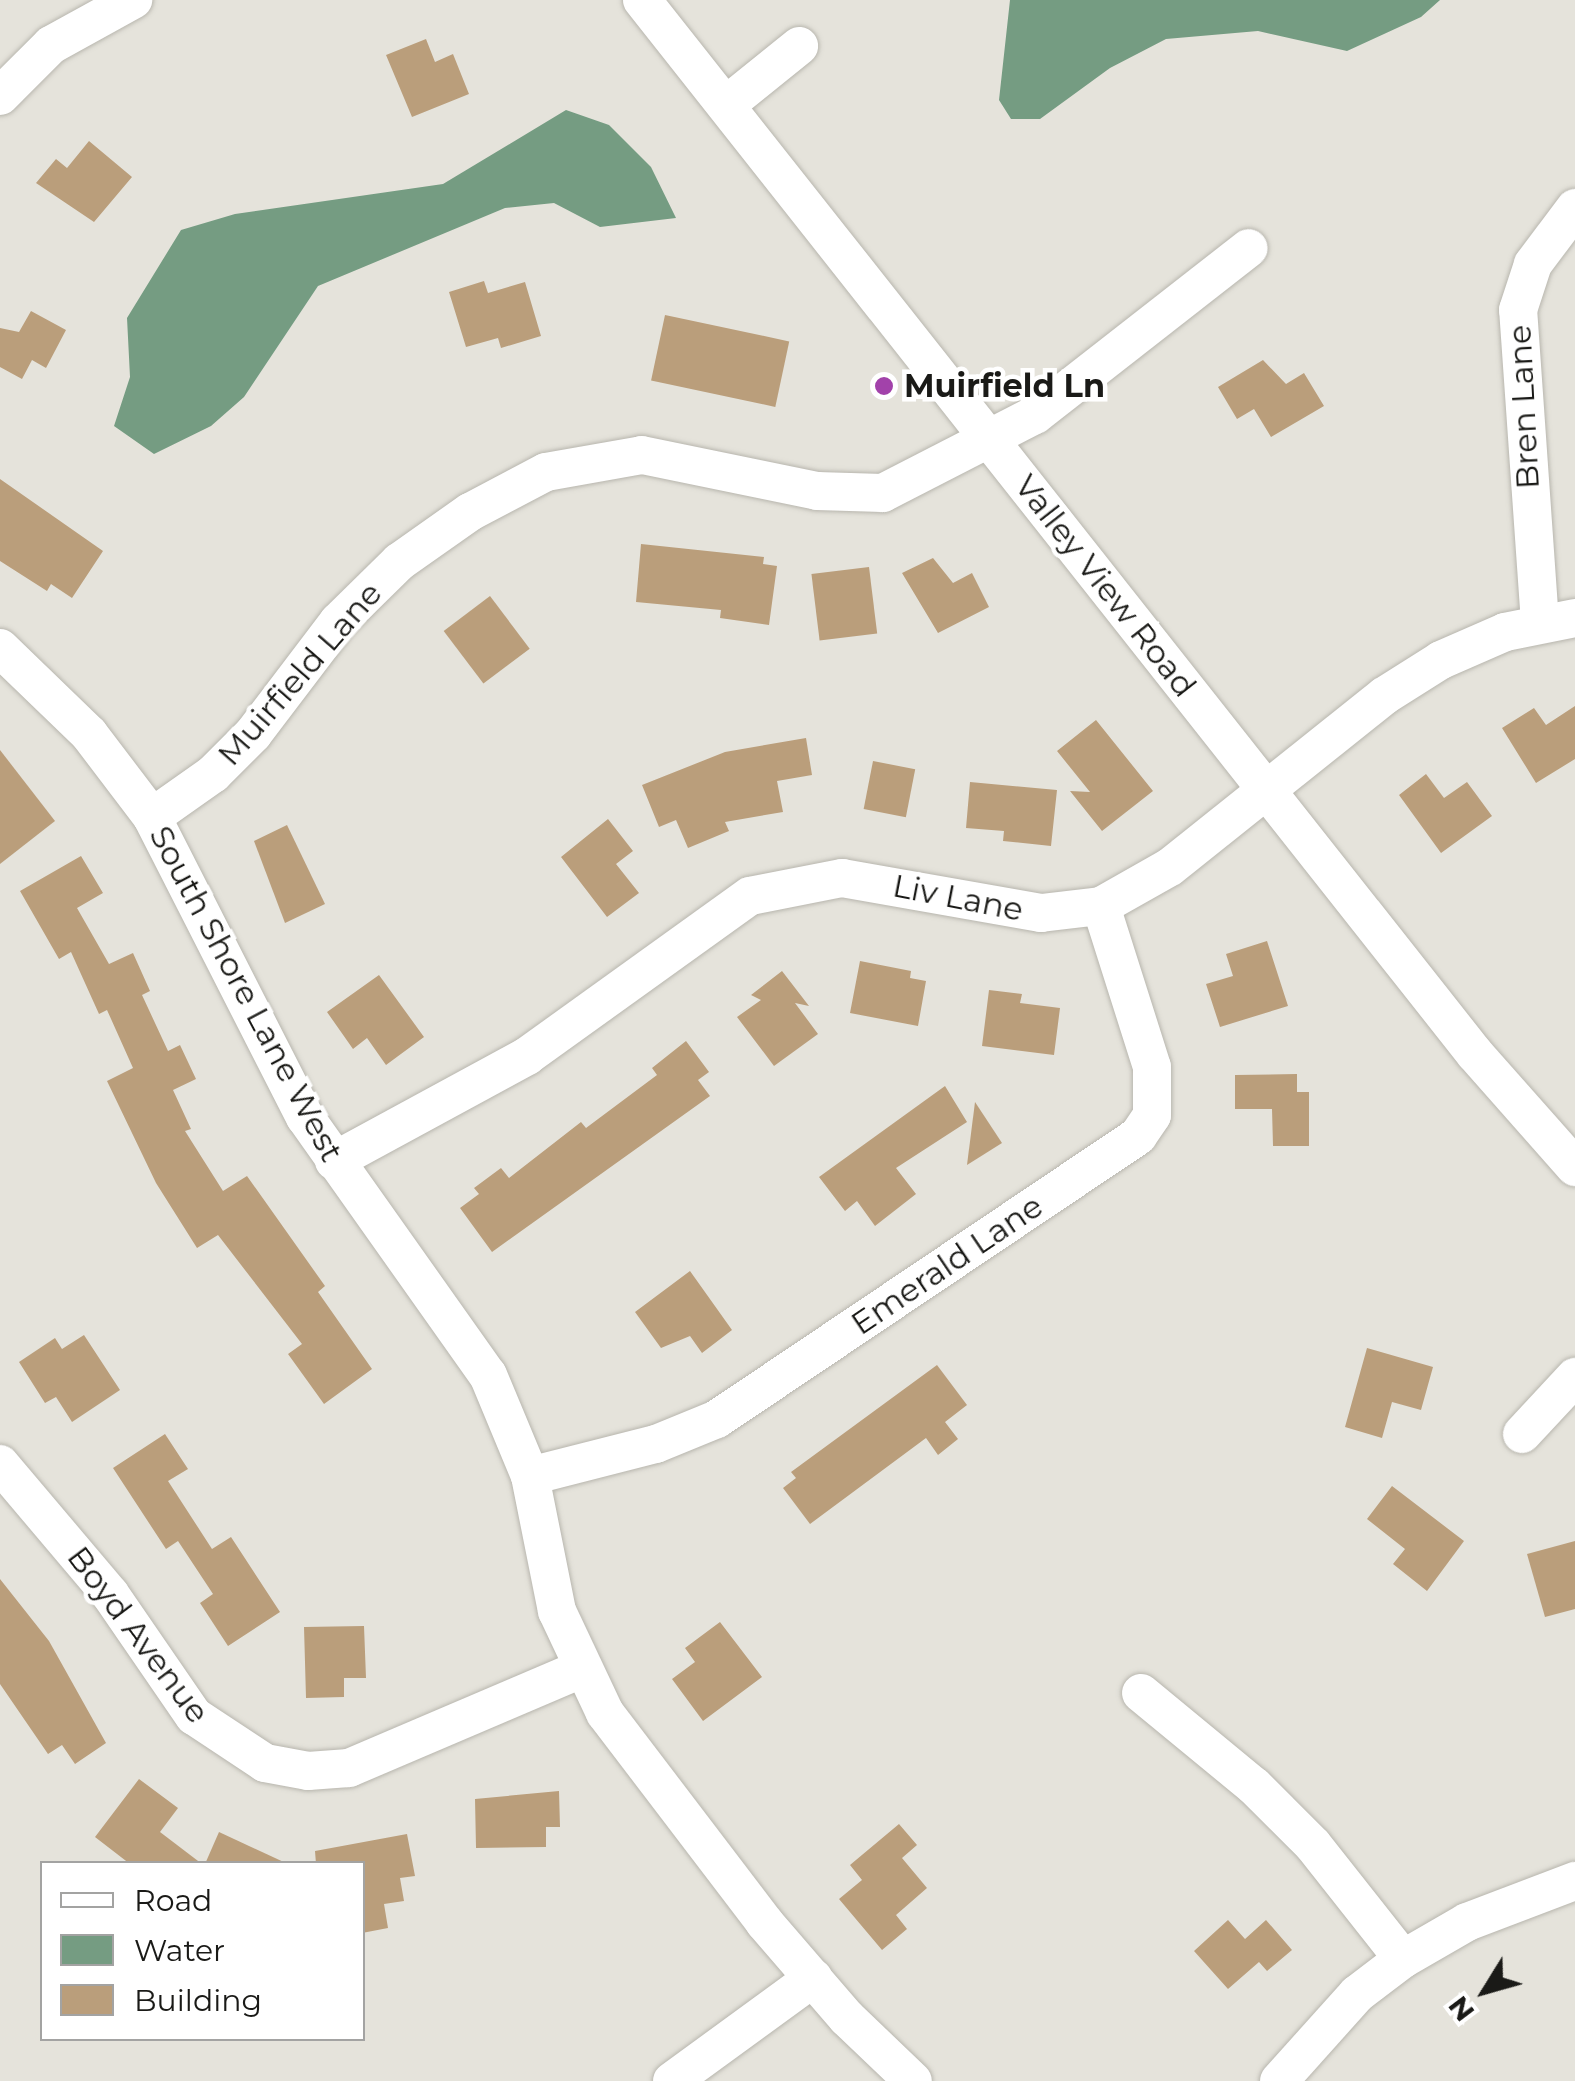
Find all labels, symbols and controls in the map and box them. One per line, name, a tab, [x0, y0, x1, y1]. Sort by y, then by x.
street label: Bren Lane	[1501, 324, 1547, 490]
place label: Muirfield Ln	[904, 367, 1105, 405]
marker: Muirfield Ln	[873, 375, 895, 397]
street label: Valley View Road	[1006, 467, 1204, 705]
street label: Muirfield Lane	[210, 575, 390, 773]
street label: South Shore Lane West	[141, 820, 351, 1168]
street label: Liv Lane	[890, 867, 1026, 929]
street label: Emerald Lane	[844, 1187, 1050, 1343]
street label: Boyd Avenue	[59, 1539, 217, 1731]
legend	[40, 1861, 365, 2041]
text: Road	[134, 1882, 212, 1919]
text: Water	[134, 1932, 225, 1969]
north arrow	[1435, 1941, 1535, 2041]
text: Building	[134, 1982, 262, 2019]
text: N	[1441, 1990, 1481, 2028]

